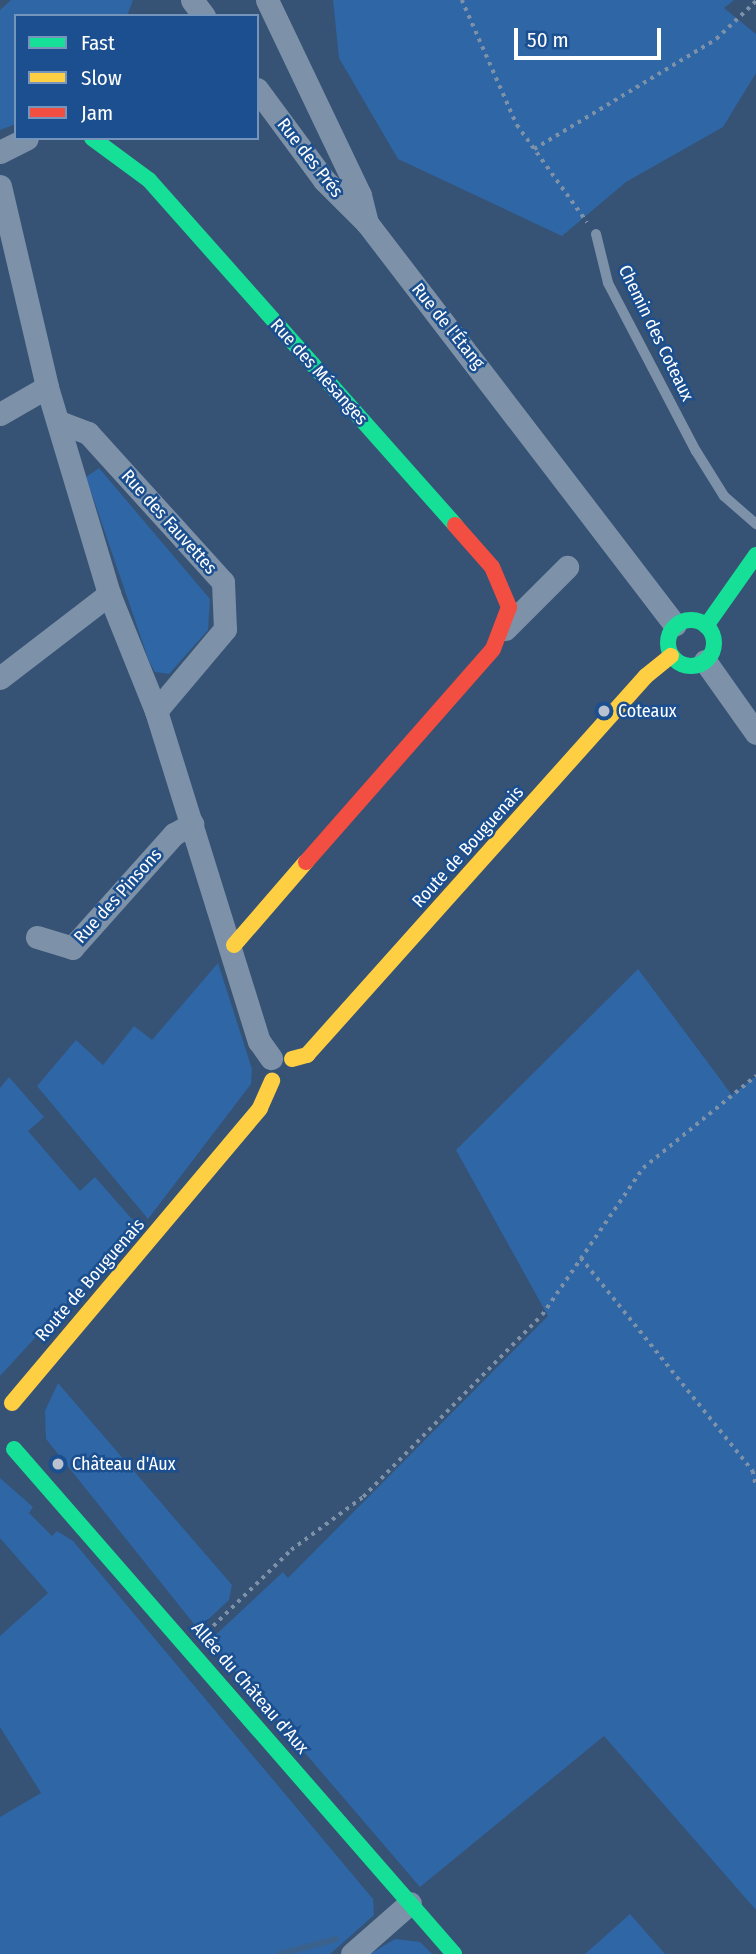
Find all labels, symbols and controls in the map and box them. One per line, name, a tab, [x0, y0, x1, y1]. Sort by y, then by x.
legend	[14, 14, 259, 140]
scale bar	[518, 14, 665, 58]
text: 50 m	[527, 27, 569, 53]
text: Fast	[81, 30, 115, 56]
text: Slow	[81, 65, 122, 91]
text: Jam	[81, 100, 113, 126]
street label: Rue des Prés	[272, 114, 348, 202]
street label: Chemin des Coteaux	[614, 261, 698, 405]
street label: Rue de l'Étang	[407, 279, 489, 373]
street label: Rue des Mésanges	[266, 315, 372, 429]
street label: Rue des Fauvettes	[117, 465, 221, 579]
place label: Coteaux	[618, 700, 677, 722]
marker: Coteaux	[596, 703, 612, 719]
street label: Route de Bouguenais	[408, 782, 528, 912]
street label: Rue des Pinsons	[70, 844, 166, 948]
street label: Route de Bouguenais	[31, 1214, 149, 1346]
place label: Château d'Aux	[72, 1453, 176, 1475]
marker: Château d'Aux	[50, 1456, 66, 1472]
street label: Allée du Château d'Aux	[187, 1618, 313, 1758]

